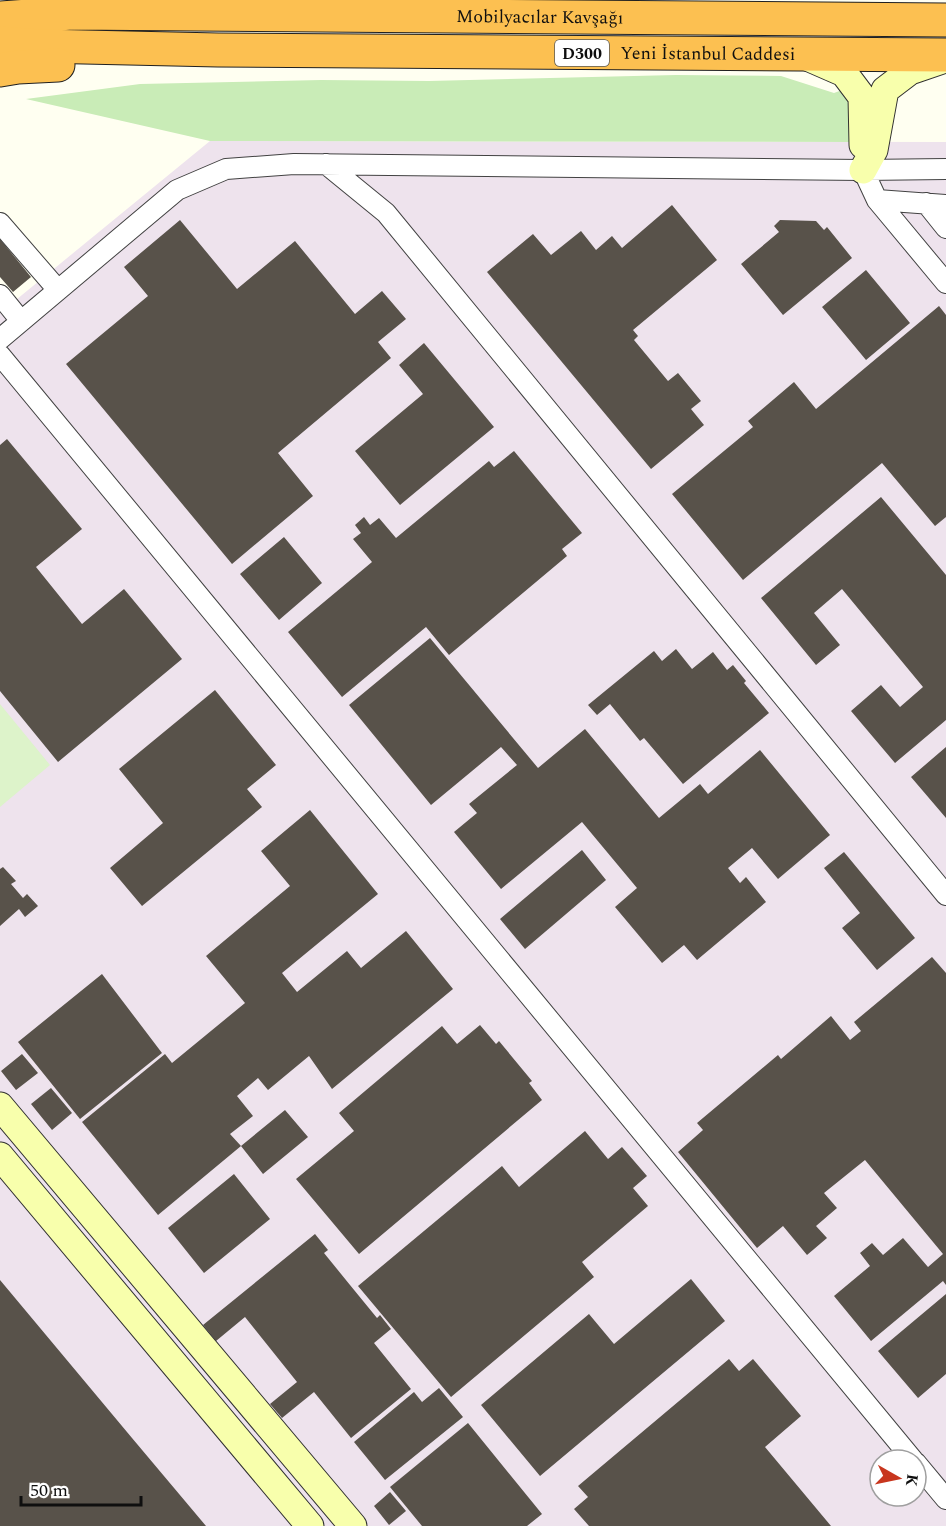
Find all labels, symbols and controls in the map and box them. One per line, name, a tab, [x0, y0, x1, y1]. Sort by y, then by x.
street label: Mobilyacılar Kavşağı	[456, 3, 624, 31]
road number: D300	[555, 40, 609, 66]
street label: Yeni İstanbul Caddesi	[620, 40, 796, 68]
north arrow	[868, 1448, 928, 1508]
scale bar	[21, 1469, 141, 1507]
text: K	[899, 1472, 925, 1489]
text: 50 m	[30, 1477, 68, 1504]

